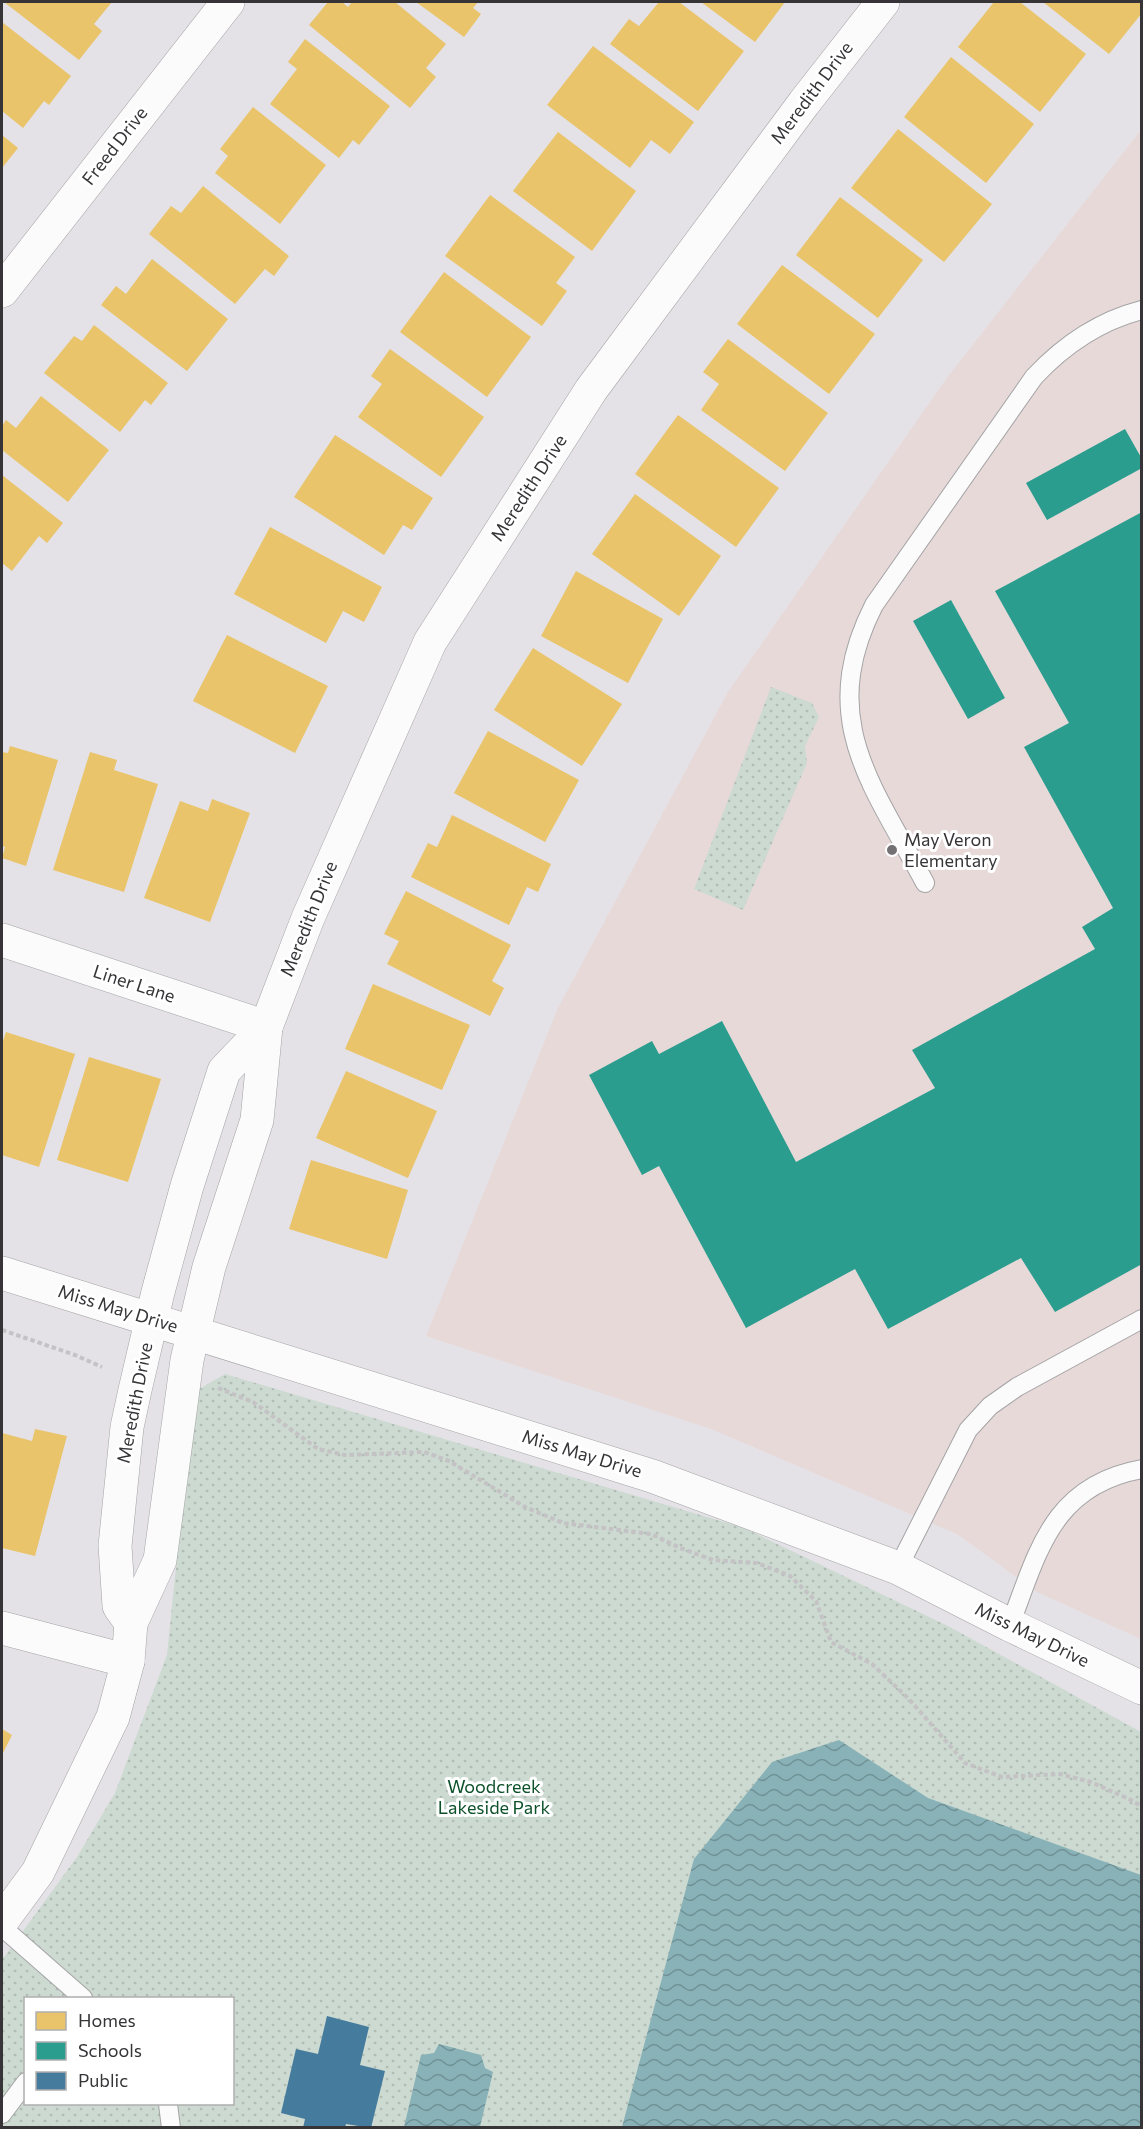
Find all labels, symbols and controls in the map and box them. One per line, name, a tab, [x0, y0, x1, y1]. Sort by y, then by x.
street label: Meredith Drive	[765, 37, 857, 148]
street label: Freed Drive	[77, 102, 152, 189]
street label: Meredith Drive	[486, 430, 571, 545]
place label: May Veron Elementary	[904, 828, 998, 871]
marker: May Veron Elementary	[885, 843, 899, 857]
street label: Meredith Drive	[275, 858, 341, 980]
street label: Liner Lane	[91, 959, 178, 1007]
street label: Miss May Drive	[56, 1279, 181, 1337]
street label: Meredith Drive	[112, 1340, 157, 1465]
street label: Miss May Drive	[520, 1424, 645, 1482]
street label: Miss May Drive	[972, 1597, 1093, 1671]
park label: Woodcreek Lakeside Park	[438, 1775, 550, 1818]
legend	[24, 1997, 234, 2105]
text: Homes	[78, 2009, 136, 2031]
text: Schools	[78, 2039, 142, 2061]
text: Public	[78, 2069, 128, 2091]

